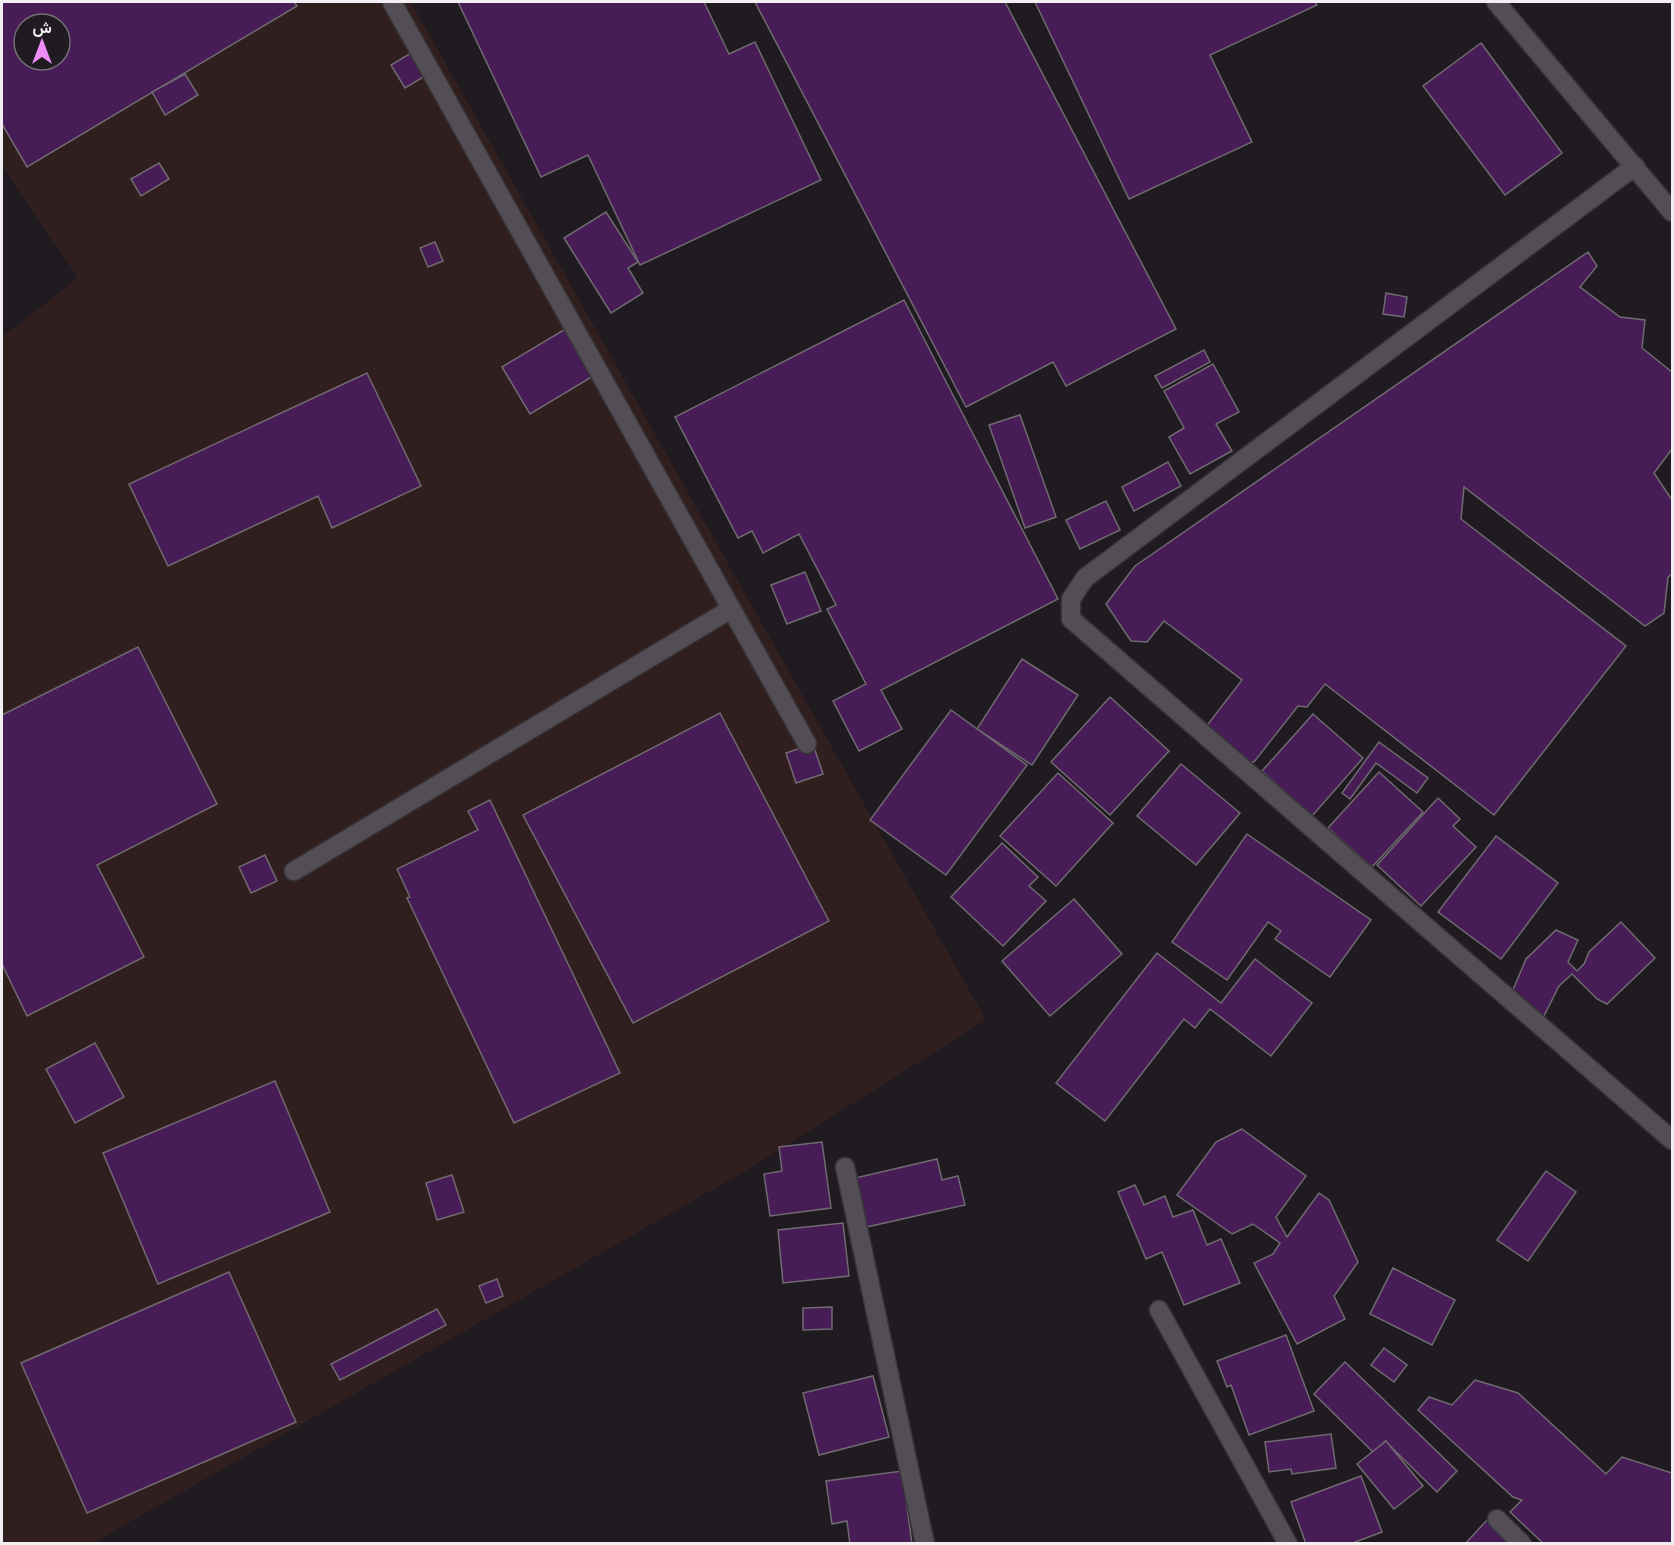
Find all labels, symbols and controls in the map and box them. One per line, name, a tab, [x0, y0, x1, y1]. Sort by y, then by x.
north arrow	[12, 12, 72, 72]
text: ش	[32, 16, 52, 38]

